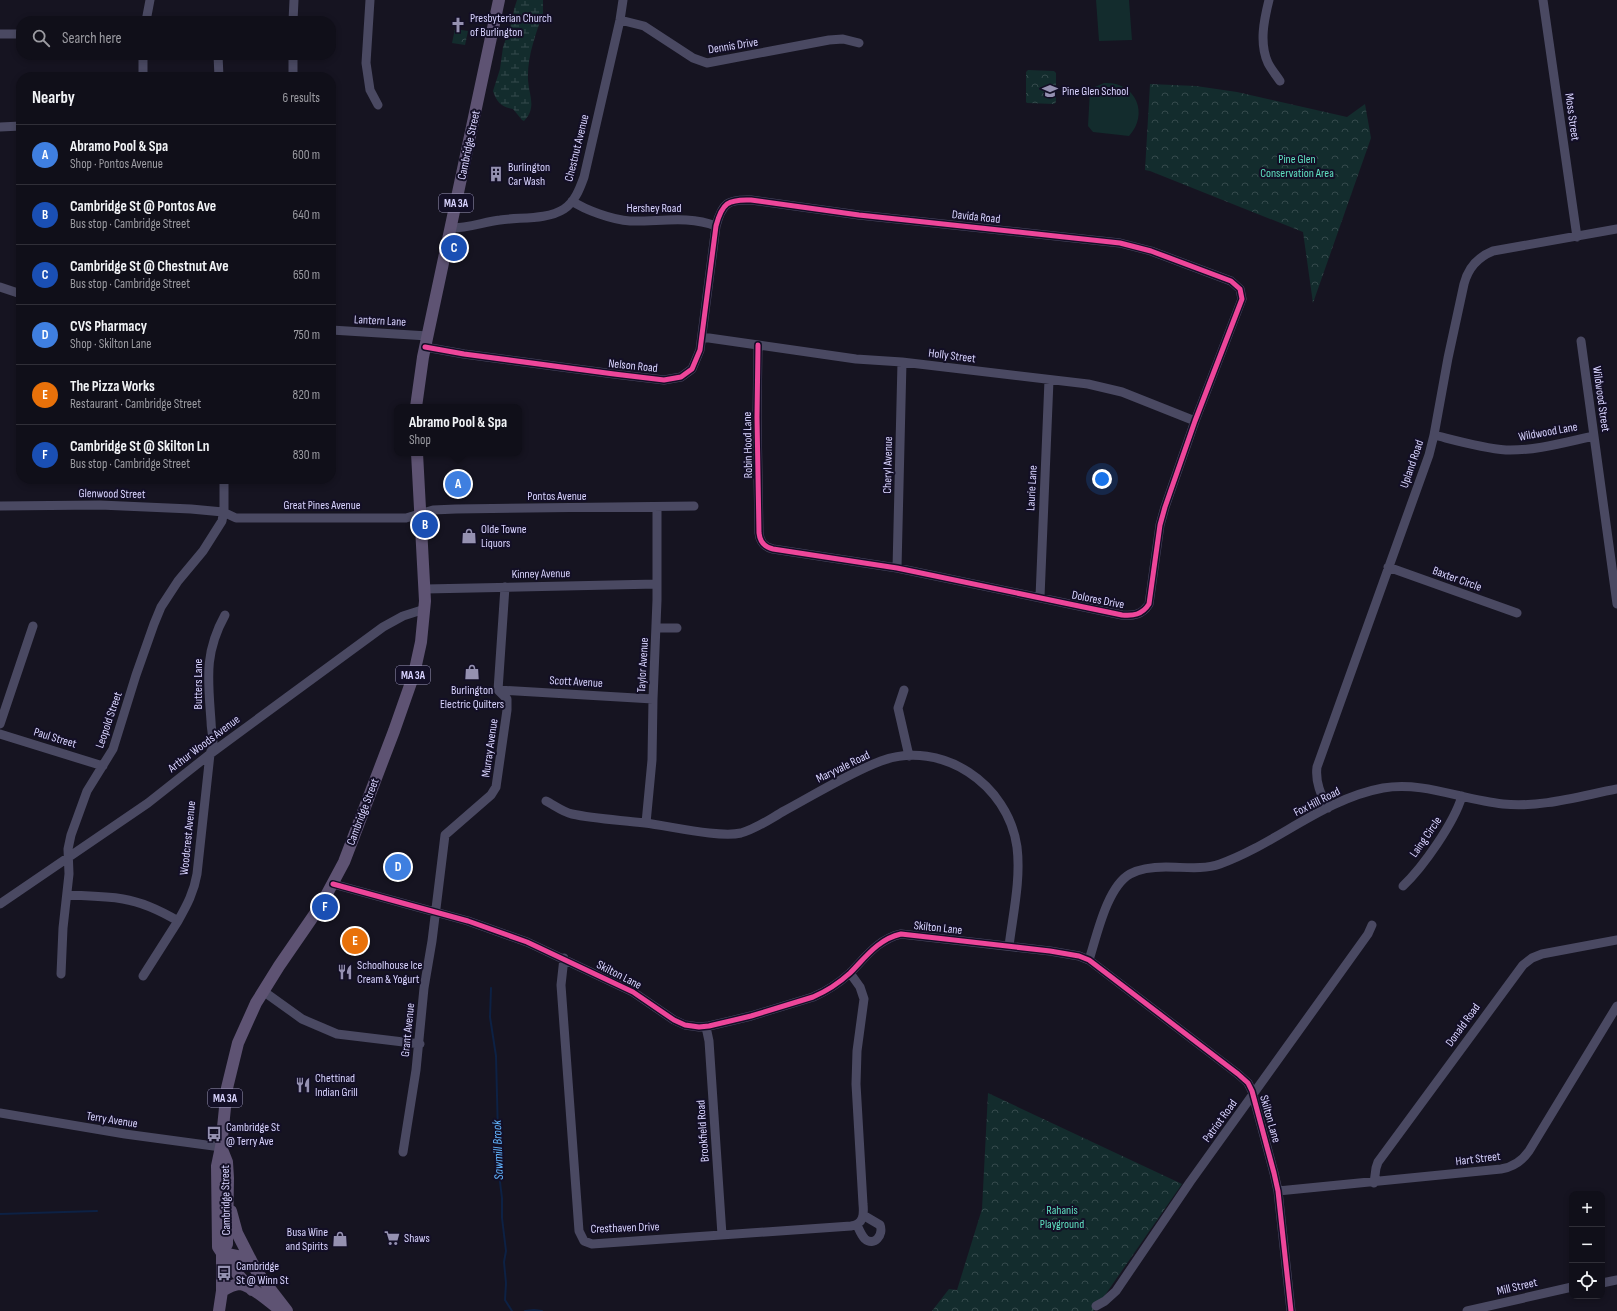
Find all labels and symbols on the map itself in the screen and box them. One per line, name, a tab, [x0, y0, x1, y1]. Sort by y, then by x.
place label: Presbyterian Church of Burlington	[470, 11, 552, 40]
church icon: Presbyterian Church of Burlington	[449, 16, 467, 34]
street label: Dennis Drive	[707, 35, 759, 57]
school or university icon: Pine Glen School	[1041, 82, 1059, 100]
place label: Pine Glen School	[1062, 84, 1129, 99]
street label: Moss Street	[1561, 92, 1583, 142]
street label: Cambridge Street	[454, 109, 484, 181]
street label: Chestnut Avenue	[561, 113, 593, 183]
park label: Pine Glen Conservation Area	[1260, 152, 1334, 181]
place label: Burlington Car Wash	[508, 160, 550, 189]
building icon: Burlington Car Wash	[487, 165, 505, 183]
road number: MA 3A	[439, 194, 473, 212]
street label: Hershey Road	[627, 201, 681, 216]
street label: Davida Road	[951, 207, 1001, 227]
pin: C	[441, 233, 467, 263]
street label: Lantern Lane	[354, 312, 407, 330]
street label: Holly Street	[928, 346, 977, 366]
street label: Nelson Road	[608, 356, 658, 376]
street label: Wildwood Street	[1589, 365, 1613, 433]
street label: Robin Hood Lane	[740, 411, 756, 478]
street label: Wildwood Lane	[1517, 419, 1579, 445]
street label: Cheryl Avenue	[880, 436, 896, 494]
street label: Upland Road	[1397, 438, 1427, 490]
street label: Laurie Lane	[1023, 465, 1041, 511]
pin: A	[445, 469, 471, 499]
your location	[1092, 469, 1112, 489]
street label: Glenwood Street	[78, 486, 146, 502]
street label: Pontos Avenue	[527, 489, 587, 504]
street label: Great Pines Avenue	[283, 498, 361, 513]
pin: B	[412, 510, 438, 540]
place label: Olde Towne Liquors	[481, 522, 527, 551]
shop icon: Olde Towne Liquors	[460, 527, 478, 545]
street label: Baxter Circle	[1430, 563, 1484, 595]
street label: Kinney Avenue	[512, 566, 571, 582]
street label: Dolores Drive	[1070, 588, 1126, 612]
street label: Taylor Avenue	[634, 637, 652, 693]
street label: Butters Lane	[191, 658, 206, 709]
shop icon: Burlington Electric Quilters	[463, 663, 481, 681]
road number: MA 3A	[396, 666, 430, 684]
street label: Scott Avenue	[549, 673, 603, 691]
place label: Burlington Electric Quilters	[440, 683, 504, 712]
street label: Leopold Street	[92, 690, 126, 750]
street label: Arthur Woods Avenue	[164, 712, 243, 777]
street label: Murray Avenue	[478, 717, 502, 778]
street label: Paul Street	[32, 724, 79, 752]
street label: Maryvale Road	[814, 748, 872, 786]
street label: Cambridge Street	[343, 776, 383, 848]
street label: Fox Hill Road	[1291, 784, 1343, 820]
street label: Woodcrest Avenue	[177, 800, 199, 876]
street label: Laing Circle	[1407, 814, 1446, 860]
pin: D	[385, 852, 411, 882]
pin: F	[312, 892, 338, 922]
street label: Skilton Lane	[913, 918, 963, 938]
pin: E	[342, 926, 368, 956]
street label: Skilton Lane	[594, 957, 644, 993]
place label: Schoolhouse Ice Cream & Yogurt	[357, 958, 423, 987]
restaurant icon: Schoolhouse Ice Cream & Yogurt	[336, 963, 354, 981]
street label: Donald Road	[1442, 1000, 1484, 1050]
street label: Grant Avenue	[398, 1002, 418, 1058]
place label: Chettinad Indian Grill	[315, 1071, 358, 1100]
restaurant icon: Chettinad Indian Grill	[294, 1076, 312, 1094]
road number: MA 3A	[208, 1089, 242, 1107]
street label: Skilton Lane	[1256, 1093, 1284, 1145]
street label: Patriot Road	[1199, 1097, 1241, 1145]
street label: Brookfield Road	[693, 1099, 713, 1163]
street label: Terry Avenue	[85, 1109, 139, 1131]
water label: Sawmill Brook	[489, 1119, 507, 1180]
place label: Cambridge St @ Terry Ave	[226, 1120, 280, 1149]
bus stop icon: Cambridge St @ Terry Ave	[205, 1125, 223, 1143]
street label: Hart Street	[1455, 1149, 1502, 1169]
street label: Cambridge Street	[218, 1164, 234, 1235]
park label: Rahanis Playground	[1040, 1203, 1084, 1232]
street label: Cresthaven Drive	[590, 1219, 660, 1237]
place label: Busa Wine and Spirits	[285, 1225, 328, 1254]
supermarket icon: Shaws	[383, 1229, 401, 1247]
shop icon: Busa Wine and Spirits	[331, 1230, 349, 1248]
place label: Shaws	[404, 1231, 430, 1246]
place label: Cambridge St @ Winn St	[236, 1259, 289, 1288]
bus stop icon: Cambridge St @ Winn St	[215, 1264, 233, 1282]
street label: Mill Street	[1495, 1275, 1539, 1299]

